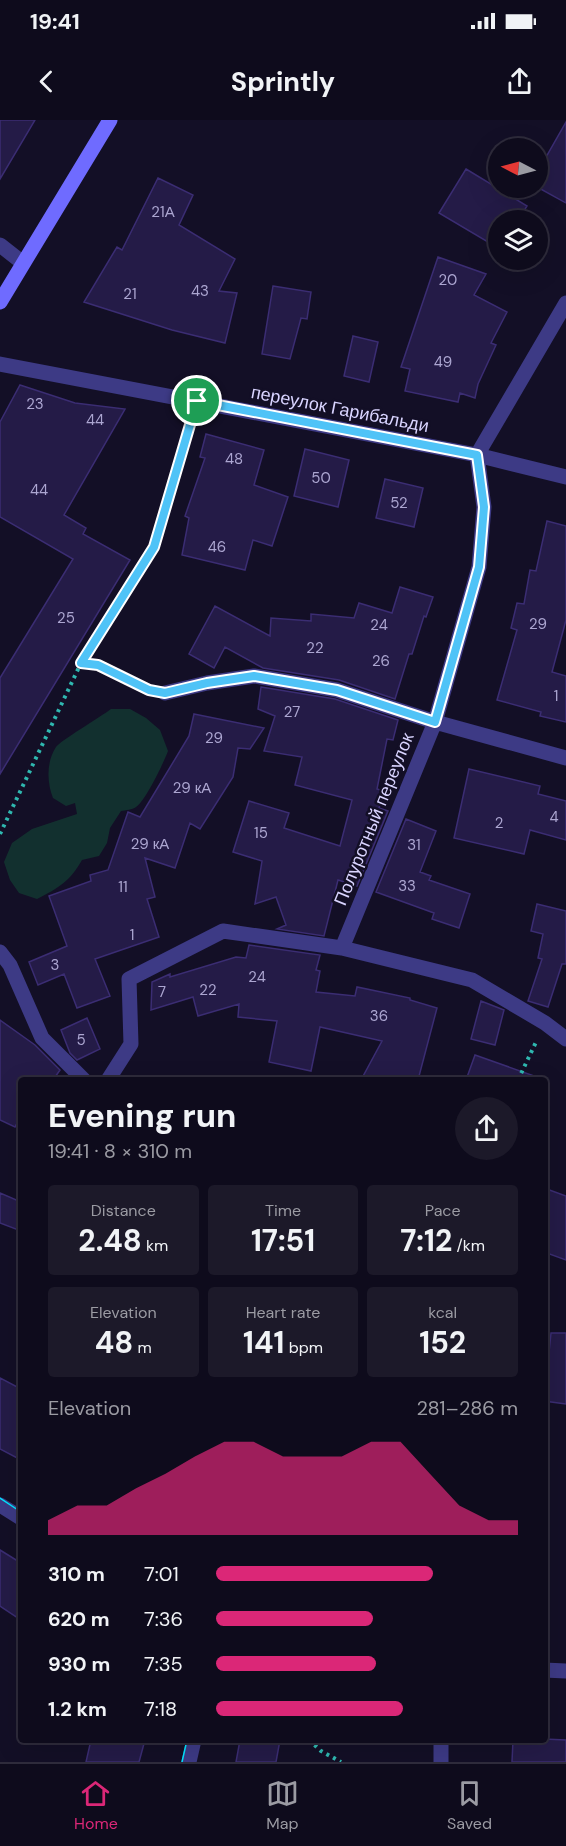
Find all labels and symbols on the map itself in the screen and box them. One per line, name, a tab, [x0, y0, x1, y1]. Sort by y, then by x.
north arrow	[488, 138, 548, 198]
house number: 21А	[151, 202, 175, 222]
house number: 20	[439, 270, 457, 290]
house number: 43	[191, 281, 209, 301]
house number: 21	[123, 284, 137, 304]
house number: 49	[434, 352, 452, 372]
pin	[171, 375, 222, 426]
street label: переулок Гарибальди	[249, 380, 431, 438]
house number: 23	[26, 394, 44, 414]
house number: 44	[86, 410, 104, 430]
house number: 48	[225, 449, 243, 469]
house number: 50	[311, 468, 331, 488]
house number: 44	[30, 480, 48, 500]
house number: 52	[390, 493, 408, 513]
house number: 46	[208, 537, 226, 557]
house number: 25	[57, 608, 75, 628]
house number: 29	[529, 614, 547, 634]
house number: 24	[370, 615, 388, 635]
house number: 22	[306, 638, 324, 658]
house number: 26	[372, 651, 390, 671]
house number: 1	[554, 686, 558, 706]
house number: 27	[284, 702, 300, 722]
house number: 29	[205, 728, 223, 748]
street label: Полуротный переулок	[328, 729, 420, 909]
house number: 29 кА	[173, 778, 211, 798]
house number: 4	[549, 807, 559, 827]
house number: 2	[495, 813, 503, 833]
house number: 15	[254, 823, 268, 843]
house number: 29 кА	[131, 834, 169, 854]
house number: 31	[407, 835, 421, 855]
house number: 33	[398, 876, 416, 896]
house number: 11	[118, 877, 128, 897]
house number: 1	[130, 925, 134, 945]
house number: 3	[51, 955, 59, 975]
house number: 24	[248, 967, 266, 987]
house number: 22	[199, 980, 217, 1000]
house number: 7	[158, 982, 166, 1002]
house number: 36	[370, 1006, 388, 1026]
house number: 5	[76, 1030, 86, 1050]

